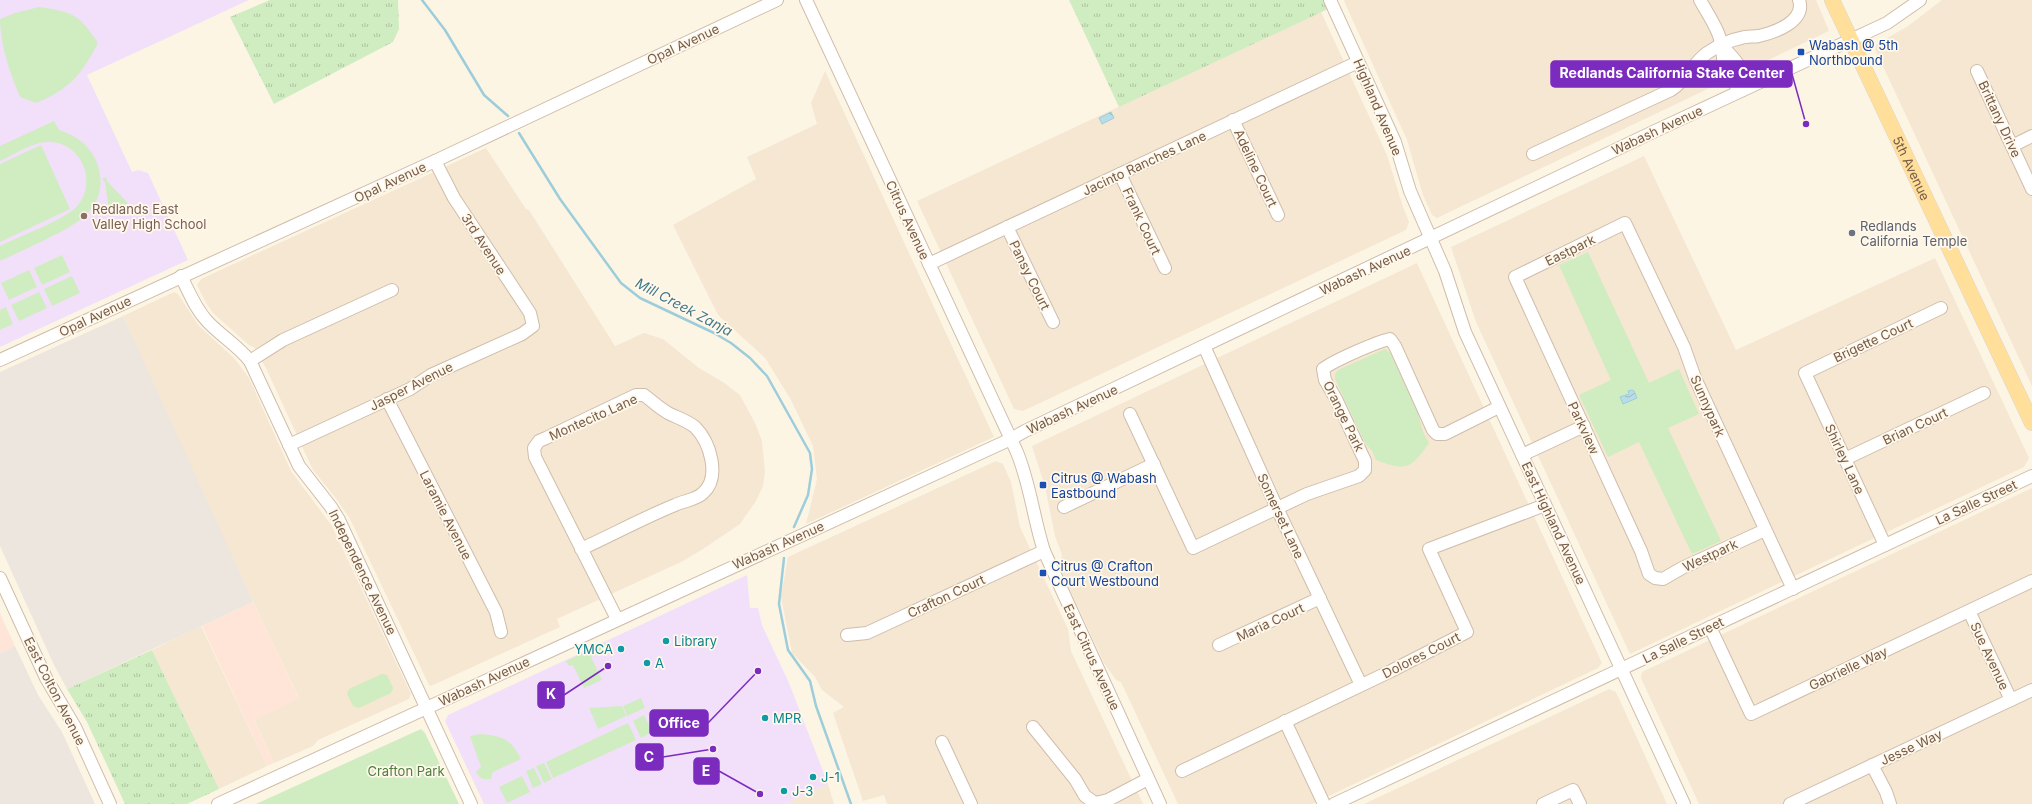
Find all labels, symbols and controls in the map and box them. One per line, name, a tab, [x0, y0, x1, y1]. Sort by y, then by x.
street label: Opal Avenue	[644, 20, 722, 68]
place label: Wabash @ 5th Northbound	[1809, 37, 1898, 68]
marker: Wabash @ 5th Northbound	[1796, 47, 1806, 57]
street label: Highland Avenue	[1350, 56, 1406, 158]
callout: Redlands California Stake Center	[1551, 61, 1792, 87]
text: Redlands California Stake Center	[1560, 64, 1785, 81]
street label: Brittany Drive	[1975, 78, 2025, 160]
street label: Wabash Avenue	[1609, 102, 1705, 158]
street label: Jacinto Ranches Lane	[1079, 127, 1209, 199]
street label: Adeline Court	[1231, 127, 1281, 209]
street label: 5th Avenue	[1889, 133, 1934, 203]
street label: Opal Avenue	[351, 158, 429, 206]
street label: Citrus Avenue	[883, 178, 933, 262]
street label: Frank Court	[1119, 185, 1165, 257]
place label: Redlands East Valley High School	[92, 201, 207, 232]
street label: 3rd Avenue	[458, 210, 510, 278]
marker: Redlands East Valley High School	[79, 211, 89, 221]
place label: Redlands California Temple	[1860, 218, 1967, 249]
marker: Redlands California Temple	[1847, 228, 1857, 238]
street label: Eastpark	[1542, 231, 1598, 269]
street label: Pansy Court	[1006, 238, 1054, 312]
street label: Wabash Avenue	[1317, 242, 1413, 298]
water label: Mill Creek Zanja	[633, 274, 736, 339]
street label: Opal Avenue	[56, 292, 134, 340]
street label: Brigette Court	[1831, 315, 1915, 365]
street label: Jasper Avenue	[367, 358, 455, 414]
street label: Sunnypark	[1687, 373, 1729, 439]
street label: Orange Park	[1320, 378, 1368, 454]
street label: Wabash Avenue	[1024, 381, 1120, 437]
street label: Montecito Lane	[546, 390, 640, 444]
street label: Parkview	[1565, 399, 1603, 457]
street label: Brian Court	[1880, 404, 1950, 448]
street label: Shirley Lane	[1822, 421, 1868, 497]
street label: East Highland Avenue	[1518, 459, 1590, 587]
street label: Laramie Avenue	[417, 468, 475, 562]
place label: Citrus @ Wabash Eastbound	[1051, 470, 1157, 501]
street label: Somerset Lane	[1254, 471, 1308, 561]
street label: La Salle Street	[1933, 476, 2019, 528]
marker: Citrus @ Wabash Eastbound	[1038, 480, 1048, 490]
street label: Independence Avenue	[326, 507, 400, 637]
street label: Wabash Avenue	[730, 518, 826, 572]
street label: Westpark	[1680, 535, 1740, 575]
place label: Citrus @ Crafton Court Westbound	[1051, 558, 1159, 589]
marker: Citrus @ Crafton Court Westbound	[1038, 568, 1048, 578]
street label: Crafton Court	[905, 571, 987, 621]
street label: Maria Court	[1234, 599, 1306, 645]
street label: East Citrus Avenue	[1060, 601, 1124, 713]
street label: La Salle Street	[1640, 613, 1726, 667]
street label: Sue Avenue	[1967, 620, 2013, 692]
street label: Dolores Court	[1379, 629, 1463, 681]
place label: Library	[674, 633, 717, 649]
street label: East Colton Avenue	[21, 634, 89, 748]
marker: Library	[661, 636, 671, 646]
place label: YMCA	[574, 641, 613, 657]
street label: Gabrielle Way	[1806, 643, 1890, 693]
marker: YMCA	[616, 644, 626, 654]
street label: Wabash Avenue	[436, 653, 532, 709]
place label: A	[655, 655, 664, 671]
marker: A	[642, 658, 652, 668]
callout: K	[538, 682, 564, 708]
text: K	[546, 685, 556, 702]
callout: Office	[650, 710, 708, 736]
place label: MPR	[773, 710, 801, 726]
marker: MPR	[760, 713, 770, 723]
text: Office	[658, 714, 700, 731]
street label: Jesse Way	[1877, 726, 1945, 768]
callout: C	[636, 744, 663, 770]
text: C	[644, 748, 654, 765]
callout: E	[694, 758, 719, 784]
text: E	[702, 762, 710, 779]
park label: Crafton Park	[367, 763, 445, 779]
place label: J-1	[821, 769, 840, 785]
marker: J-1	[808, 772, 818, 782]
place label: J-3	[792, 783, 813, 799]
marker: J-3	[779, 786, 789, 796]

